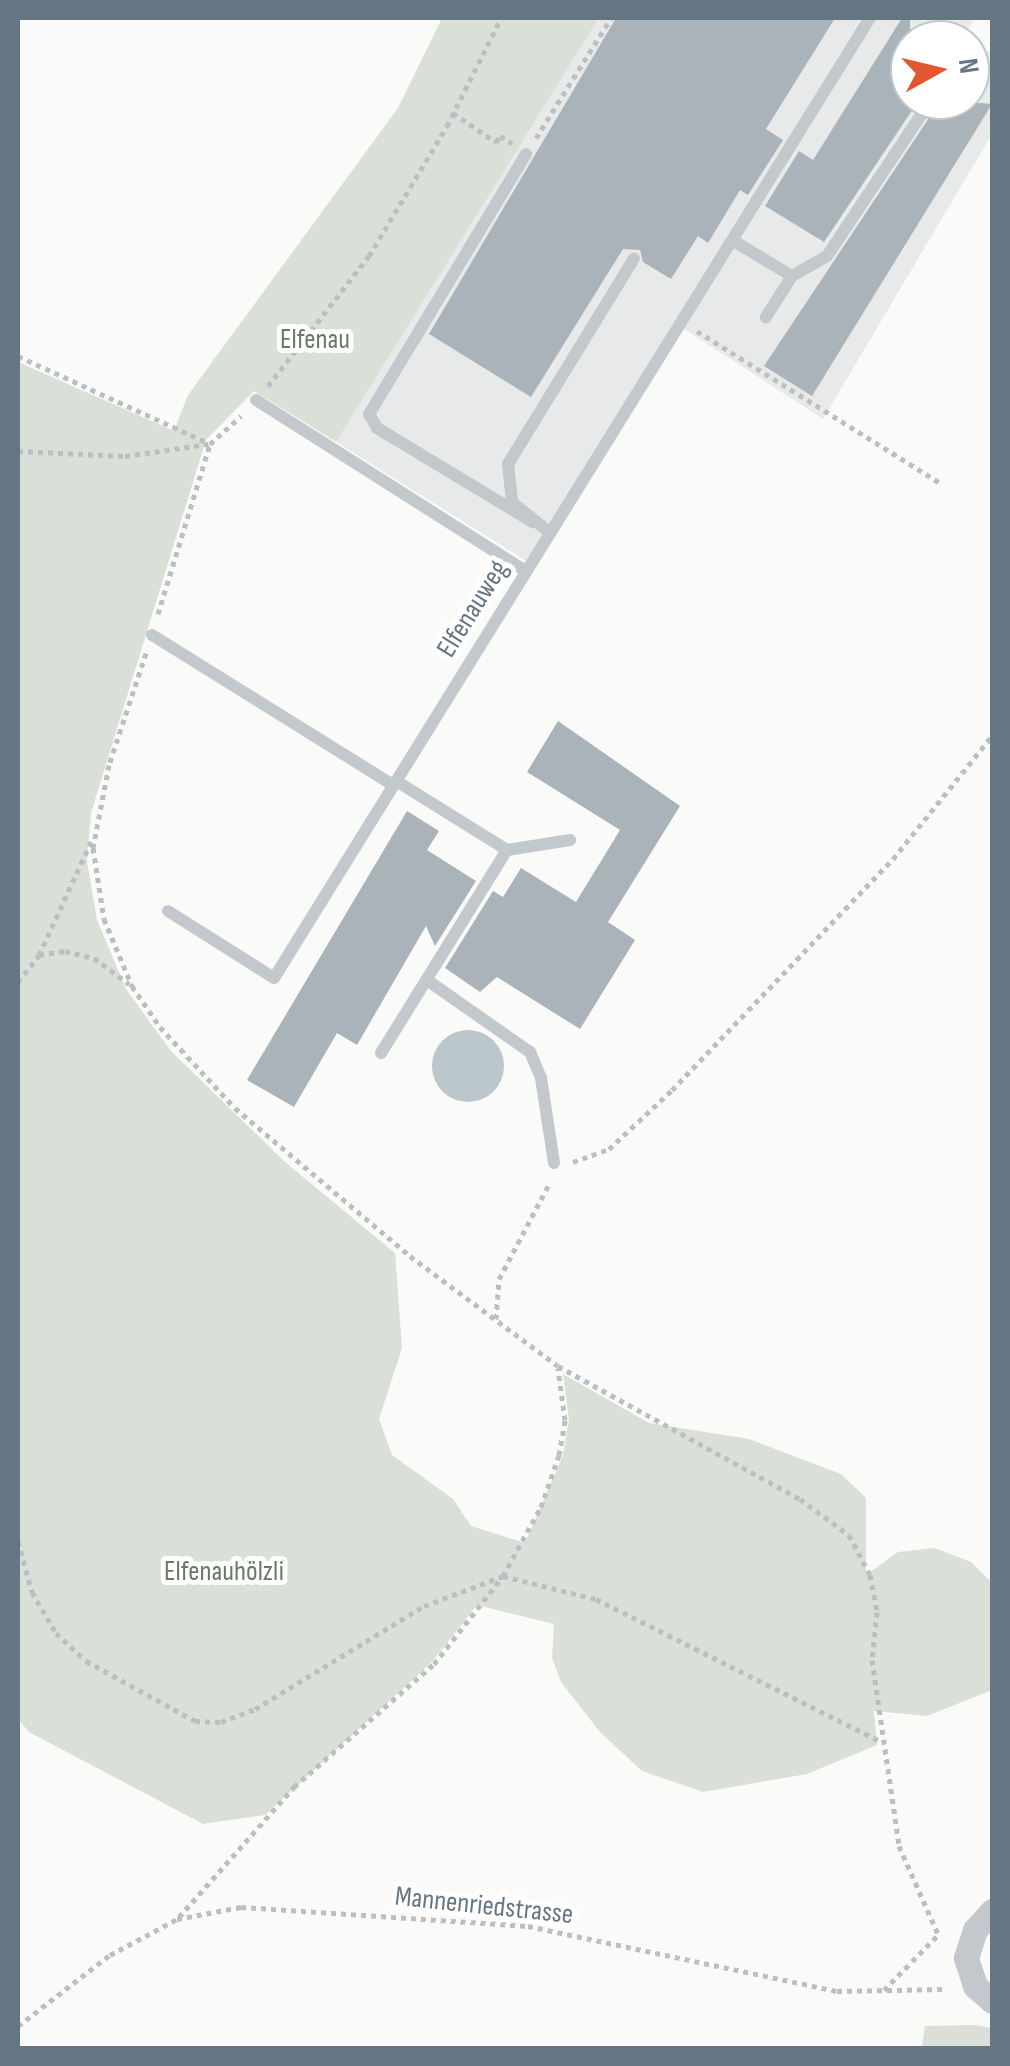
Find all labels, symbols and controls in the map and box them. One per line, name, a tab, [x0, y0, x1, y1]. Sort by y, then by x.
north arrow	[890, 20, 990, 120]
text: N	[951, 56, 986, 76]
park label: Elfenau	[280, 323, 350, 357]
street label: Elfenauweg	[430, 554, 516, 664]
park label: Elfenauhölzli	[164, 1555, 284, 1589]
street label: Mannenriedstrasse	[393, 1880, 575, 1932]

